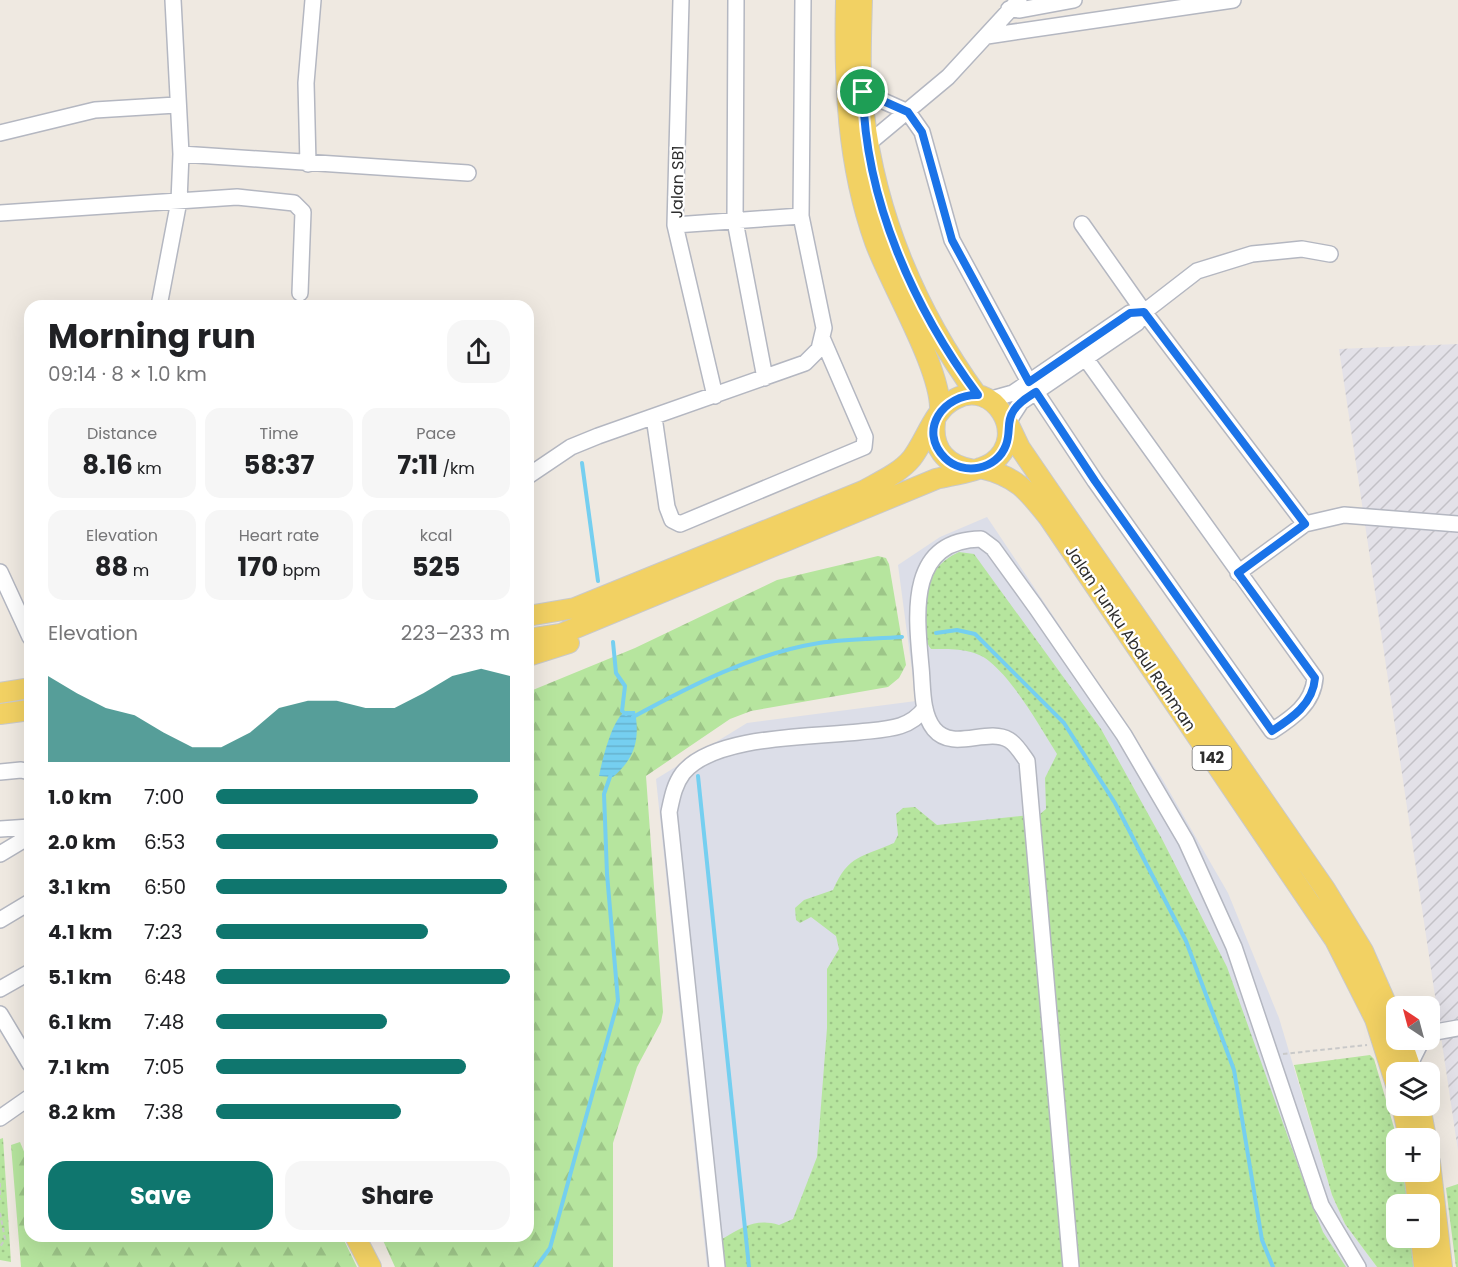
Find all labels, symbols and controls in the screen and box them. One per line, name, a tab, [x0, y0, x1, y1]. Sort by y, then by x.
pin	[837, 66, 888, 117]
icon: arrive	[846, 75, 879, 108]
street label: Jalan SB1	[665, 145, 690, 219]
text: Morning run	[48, 313, 256, 360]
button: share	[447, 320, 510, 383]
text: 09:14 · 8 × 1.0 km	[48, 360, 207, 388]
text: Distance	[87, 422, 157, 445]
text: Time	[260, 422, 299, 445]
text: Pace	[416, 422, 456, 445]
text: 8.16	[82, 447, 133, 483]
text: 58:37	[244, 447, 314, 483]
text: 7:11	[397, 447, 438, 483]
text: km	[133, 457, 162, 480]
text: /km	[438, 457, 475, 480]
text: Elevation	[86, 524, 158, 547]
text: Heart rate	[239, 524, 319, 547]
text: kcal	[420, 524, 452, 547]
street label: Jalan Tunku Abdul Rahman	[1060, 541, 1202, 736]
text: 88	[95, 549, 128, 585]
text: 170	[237, 549, 278, 585]
text: 525	[412, 549, 460, 585]
text: m	[128, 559, 149, 582]
text: bpm	[278, 559, 321, 582]
text: Elevation	[48, 619, 138, 647]
text: 223–233 m	[401, 619, 510, 647]
road number: 142	[1192, 746, 1232, 770]
text: 1.0 km	[48, 783, 112, 811]
text: 7:00	[144, 783, 184, 811]
text: 2.0 km	[48, 828, 116, 856]
text: 6:53	[144, 828, 185, 856]
text: 3.1 km	[48, 873, 111, 901]
text: 6:50	[144, 873, 186, 901]
text: 4.1 km	[48, 918, 112, 946]
text: 7:23	[144, 918, 182, 946]
text: 5.1 km	[48, 963, 112, 991]
text: 6:48	[144, 963, 186, 991]
north arrow	[1386, 996, 1440, 1050]
map controls	[1386, 996, 1440, 1248]
text: 6.1 km	[48, 1008, 112, 1036]
text: 7:48	[144, 1008, 184, 1036]
text: 7.1 km	[48, 1053, 110, 1081]
text: 7:05	[144, 1053, 184, 1081]
button: layers	[1386, 1062, 1440, 1116]
text: 8.2 km	[48, 1098, 116, 1126]
text: 7:38	[144, 1098, 184, 1126]
button: +	[1386, 1128, 1440, 1182]
button: Save	[48, 1161, 273, 1230]
button: Share	[285, 1161, 510, 1230]
button: −	[1386, 1194, 1440, 1248]

